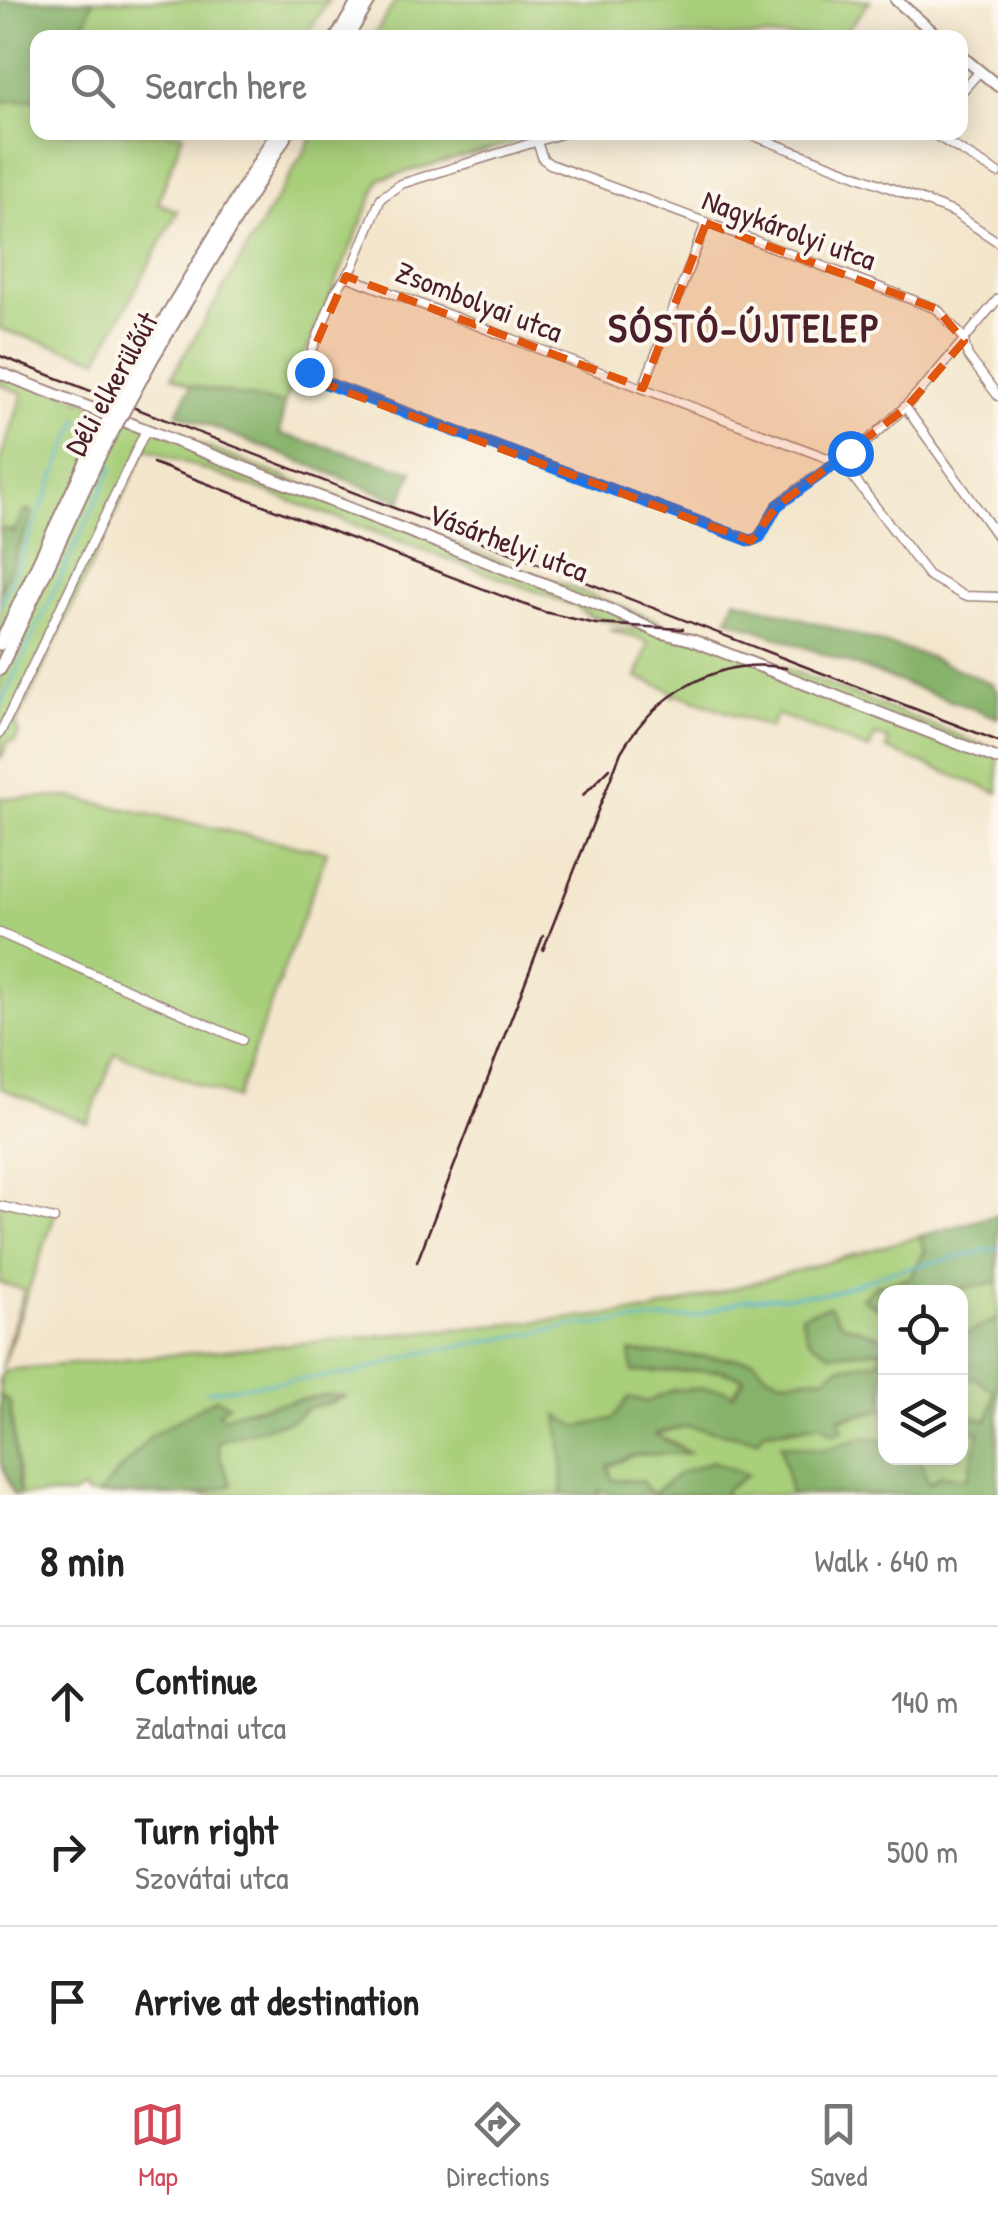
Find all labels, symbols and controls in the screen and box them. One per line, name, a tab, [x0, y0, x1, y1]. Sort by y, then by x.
search box	[30, 30, 968, 140]
icon: search	[65, 58, 120, 113]
text: Search here	[145, 59, 307, 111]
street label: Nagykárolyi utca	[697, 179, 882, 279]
street label: Zsombolyai utca	[390, 251, 569, 351]
district label: SÓSTÓ-ÚJTELEP	[608, 300, 882, 354]
street label: Déli elkerülőút	[55, 304, 167, 462]
route end	[287, 350, 333, 396]
route start	[828, 431, 874, 477]
street label: Vásárhelyi utca	[423, 493, 594, 591]
map controls	[878, 1285, 968, 1465]
button: locate	[878, 1285, 968, 1375]
button: layers	[878, 1375, 968, 1465]
text: 8 min	[40, 1532, 125, 1589]
text: Walk · 640 m	[815, 1539, 958, 1582]
text: Continue	[135, 1654, 257, 1706]
icon: ahead	[40, 1674, 95, 1729]
text: 140 m	[891, 1680, 958, 1723]
text: Zalatnai utca	[135, 1706, 286, 1749]
text: Turn right	[135, 1804, 278, 1856]
icon: right	[40, 1824, 95, 1879]
text: 500 m	[887, 1830, 958, 1873]
text: Szovátai utca	[135, 1856, 288, 1899]
icon: arrive	[40, 1974, 95, 2029]
text: Arrive at destination	[135, 1975, 419, 2027]
tab: Map	[130, 2097, 185, 2195]
tab: Directions	[446, 2097, 549, 2195]
tab: Saved	[810, 2097, 868, 2195]

